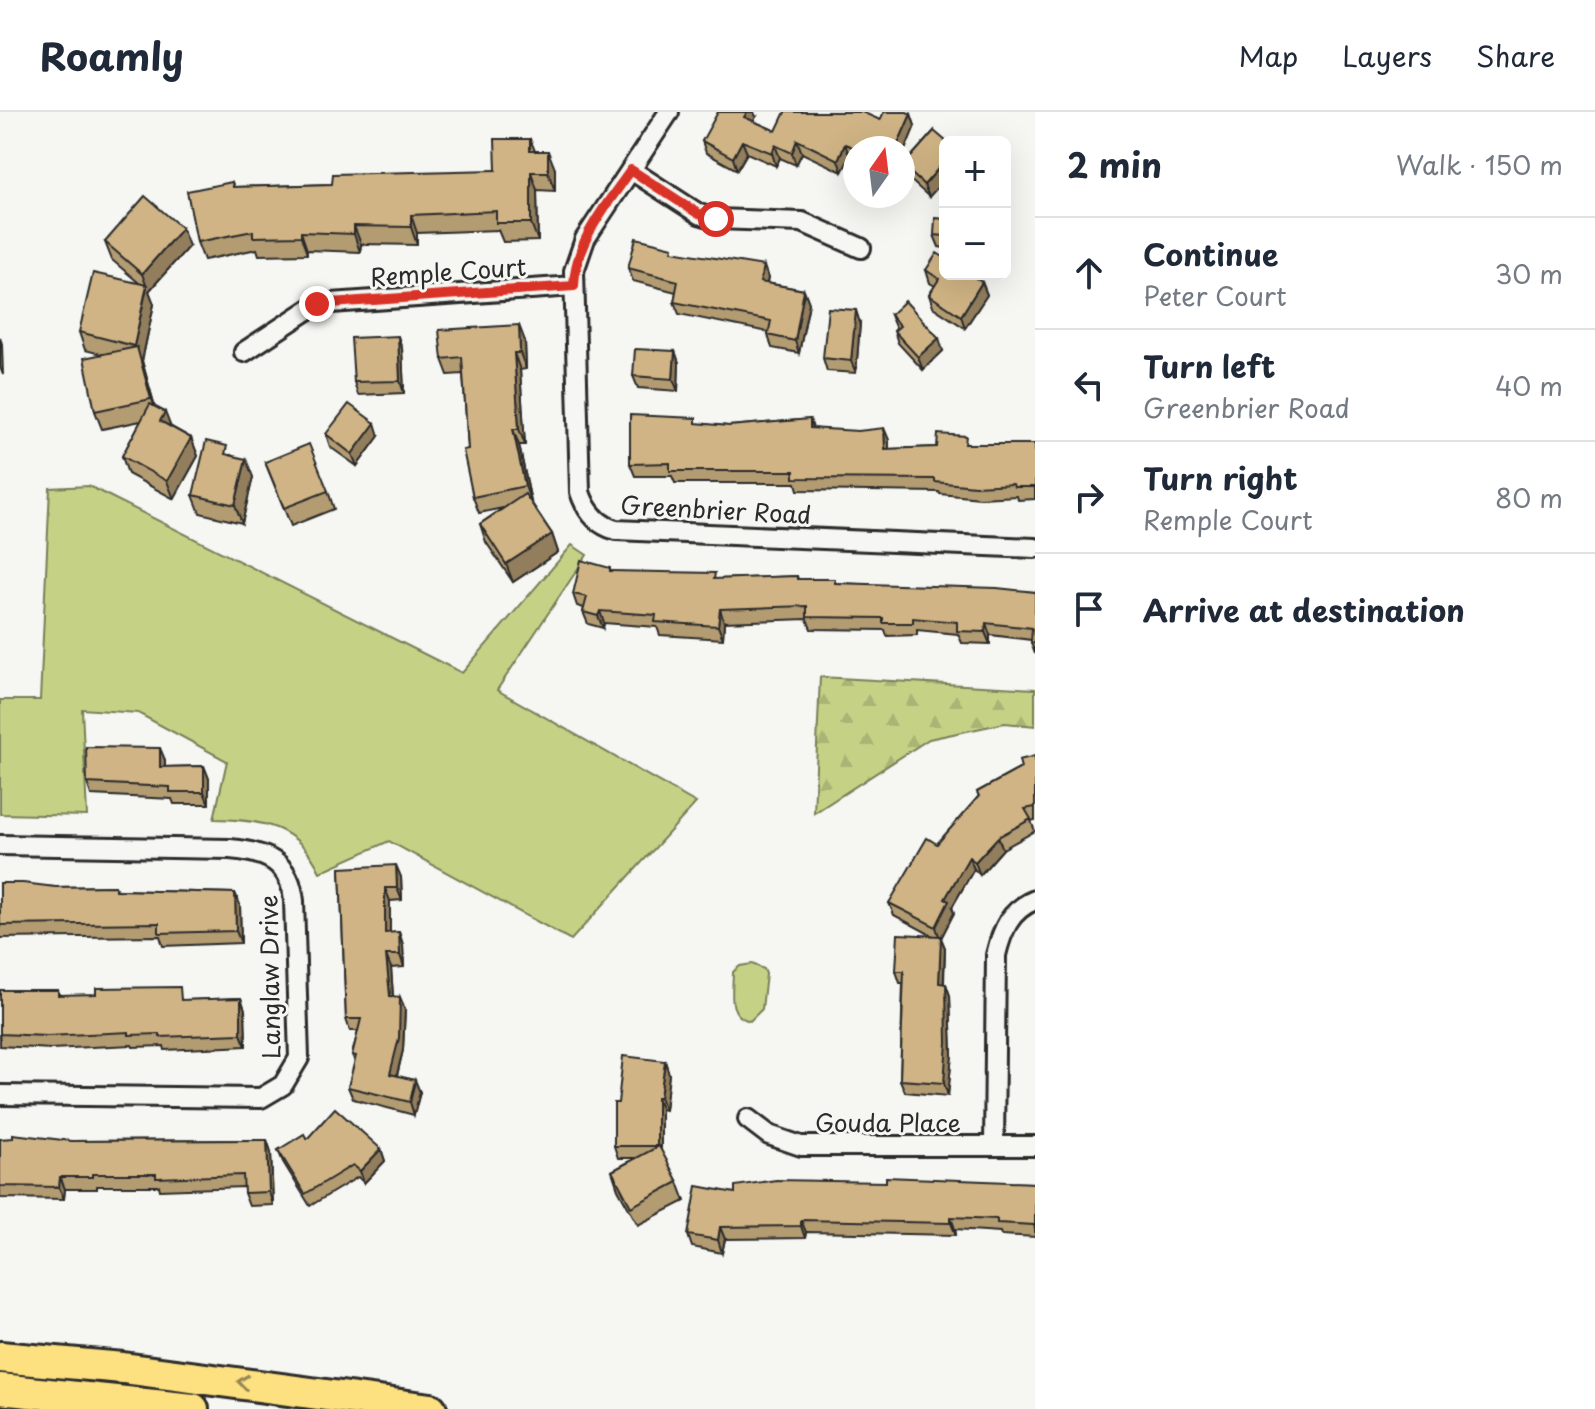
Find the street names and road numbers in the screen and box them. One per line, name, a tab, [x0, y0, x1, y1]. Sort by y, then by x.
street label: Remple Court	[369, 248, 528, 294]
street label: Greenbrier Road	[620, 486, 812, 532]
street label: Langlaw Drive	[250, 895, 288, 1059]
street label: Gouda Place	[815, 1104, 961, 1140]

